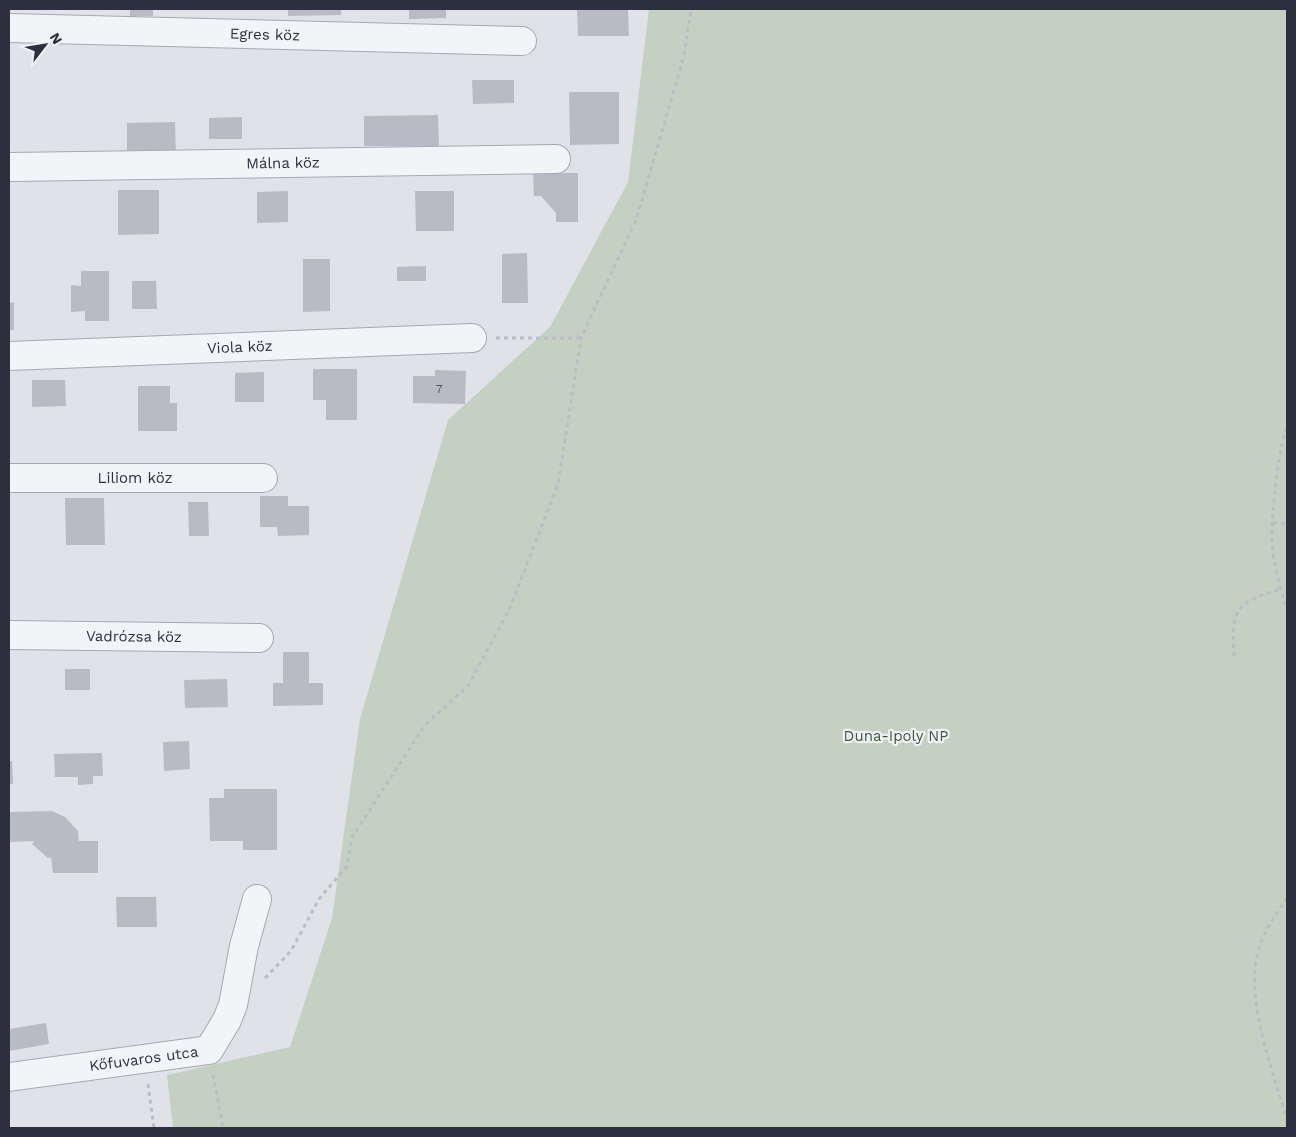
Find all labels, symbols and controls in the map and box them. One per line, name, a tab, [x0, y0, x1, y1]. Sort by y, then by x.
north arrow	[20, 20, 70, 70]
street label: Egres köz	[230, 25, 300, 44]
text: N	[47, 30, 66, 47]
street label: Málna köz	[246, 153, 320, 173]
street label: Viola köz	[207, 337, 273, 357]
house number: 7	[436, 382, 443, 396]
street label: Liliom köz	[97, 469, 173, 487]
street label: Vadrózsa köz	[86, 627, 182, 646]
park label: Duna-Ipoly NP	[844, 727, 948, 745]
street label: Kőfuvaros utca	[88, 1042, 200, 1075]

